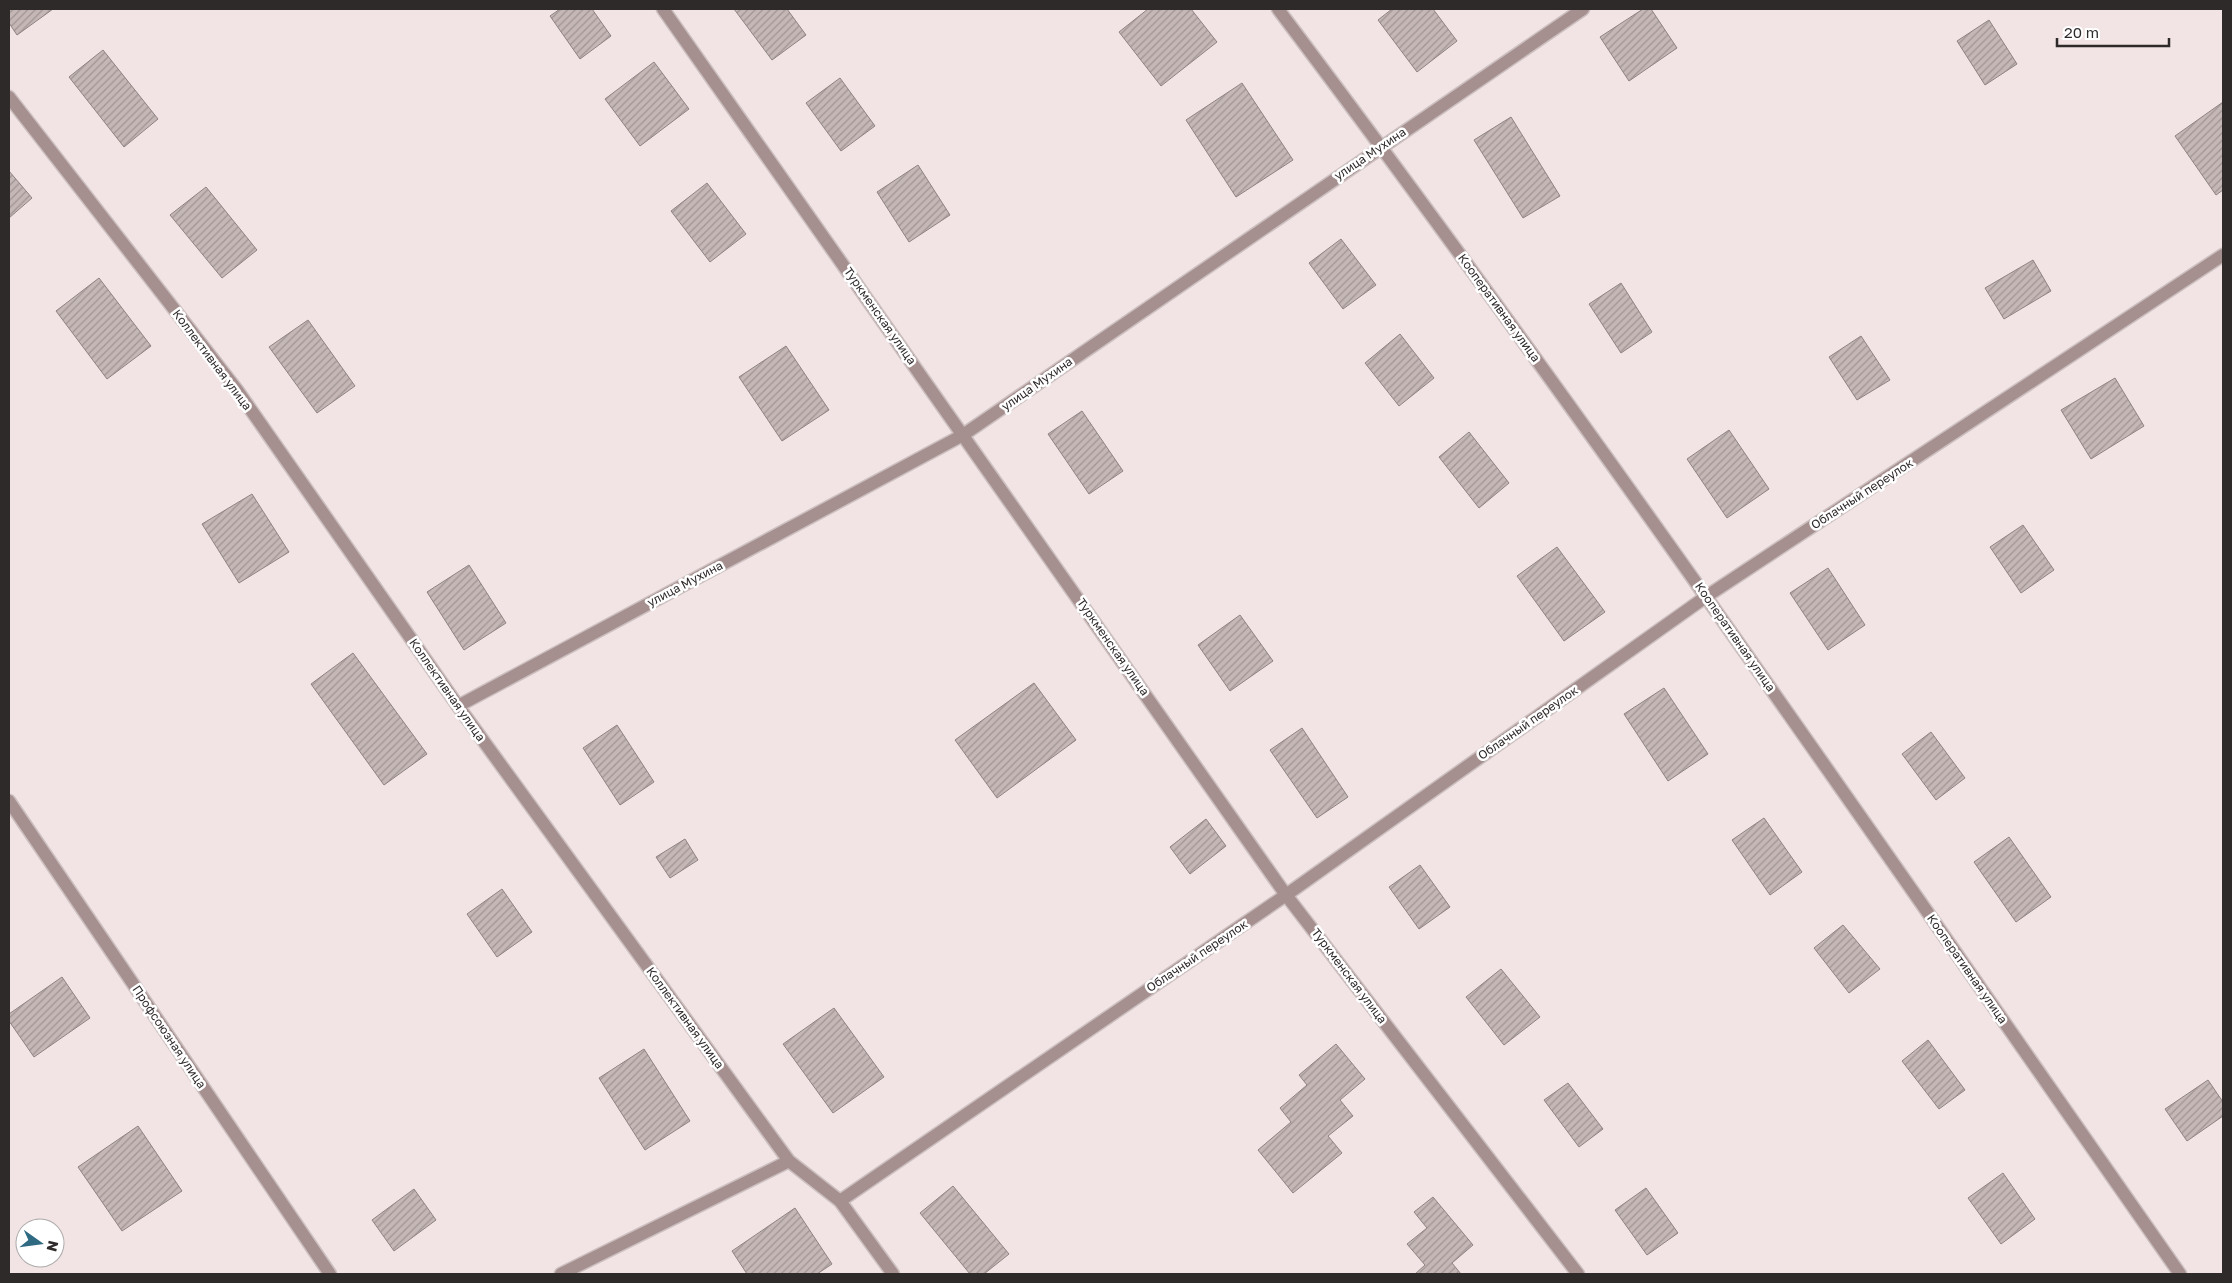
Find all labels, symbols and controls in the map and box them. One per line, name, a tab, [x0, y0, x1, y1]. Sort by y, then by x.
scale bar	[2057, 15, 2170, 47]
text: 20 m	[2064, 23, 2099, 41]
street label: улица Мухина	[1331, 124, 1408, 183]
street label: Кооперативная улица	[1455, 251, 1544, 365]
street label: Туркменская улица	[841, 264, 920, 367]
street label: Коллективная улица	[170, 306, 255, 413]
street label: улица Мухина	[998, 354, 1075, 414]
street label: Облачный переулок	[1808, 455, 1916, 532]
street label: улица Мухина	[644, 557, 725, 610]
street label: Кооперативная улица	[1692, 579, 1779, 694]
street label: Туркменская улица	[1074, 595, 1153, 698]
street label: Коллективная улица	[406, 635, 489, 744]
street label: Облачный переулок	[1475, 682, 1581, 763]
street label: Кооперативная улица	[1924, 911, 2011, 1026]
street label: Облачный переулок	[1143, 916, 1250, 995]
street label: Туркменская улица	[1309, 925, 1390, 1026]
street label: Коллективная улица	[643, 964, 727, 1072]
street label: Профсоюзная улица	[129, 982, 209, 1091]
north arrow	[15, 1218, 65, 1268]
text: N	[44, 1239, 63, 1253]

